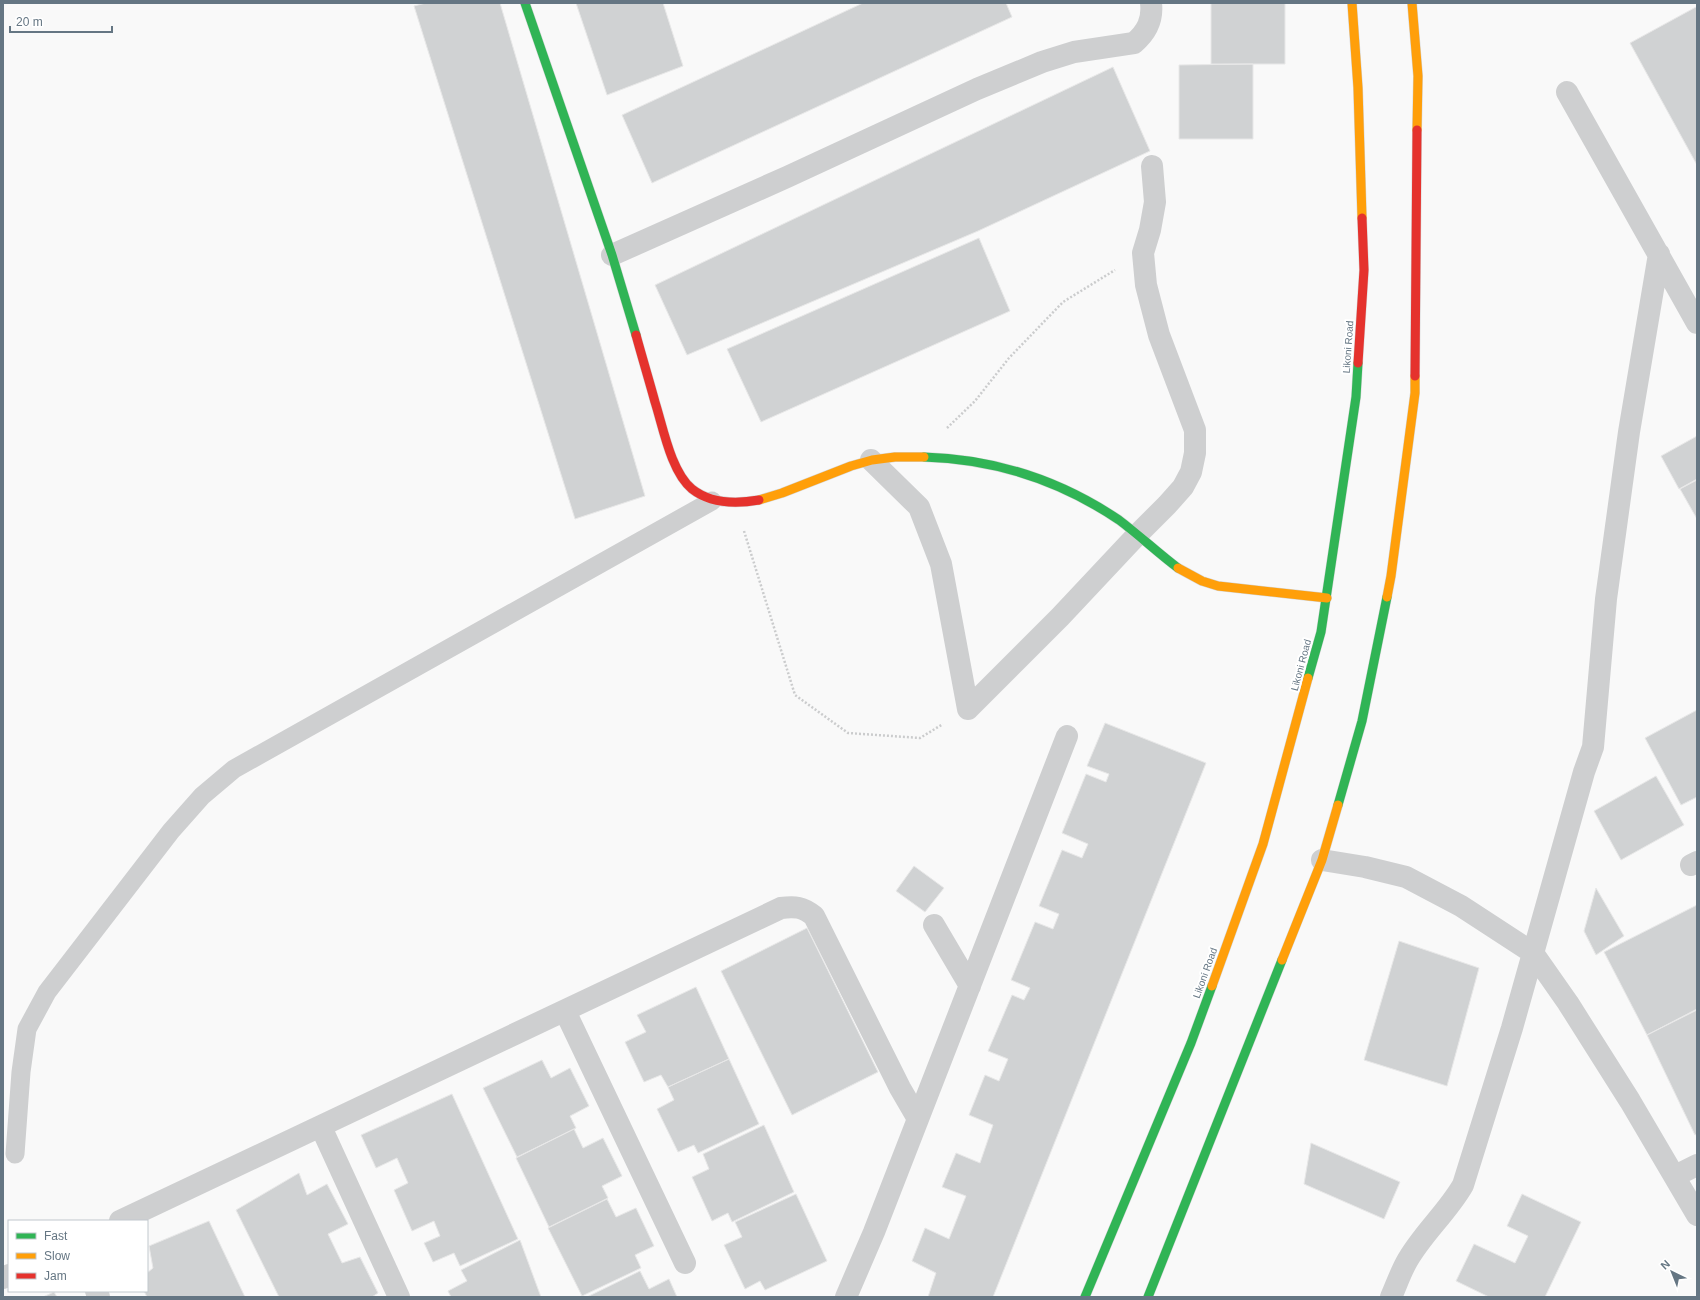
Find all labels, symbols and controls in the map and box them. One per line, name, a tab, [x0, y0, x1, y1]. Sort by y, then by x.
scale bar	[10, 8, 112, 34]
text: 20 m	[16, 15, 43, 29]
street label: Likoni Road	[1341, 320, 1355, 374]
street label: Likoni Road	[1289, 638, 1313, 692]
street label: Likoni Road	[1191, 946, 1219, 1000]
legend	[8, 1220, 148, 1292]
text: Fast	[44, 1229, 68, 1243]
text: Slow	[44, 1249, 70, 1263]
north arrow	[1652, 1252, 1692, 1292]
text: N	[1658, 1258, 1672, 1272]
text: Jam	[44, 1269, 67, 1283]

